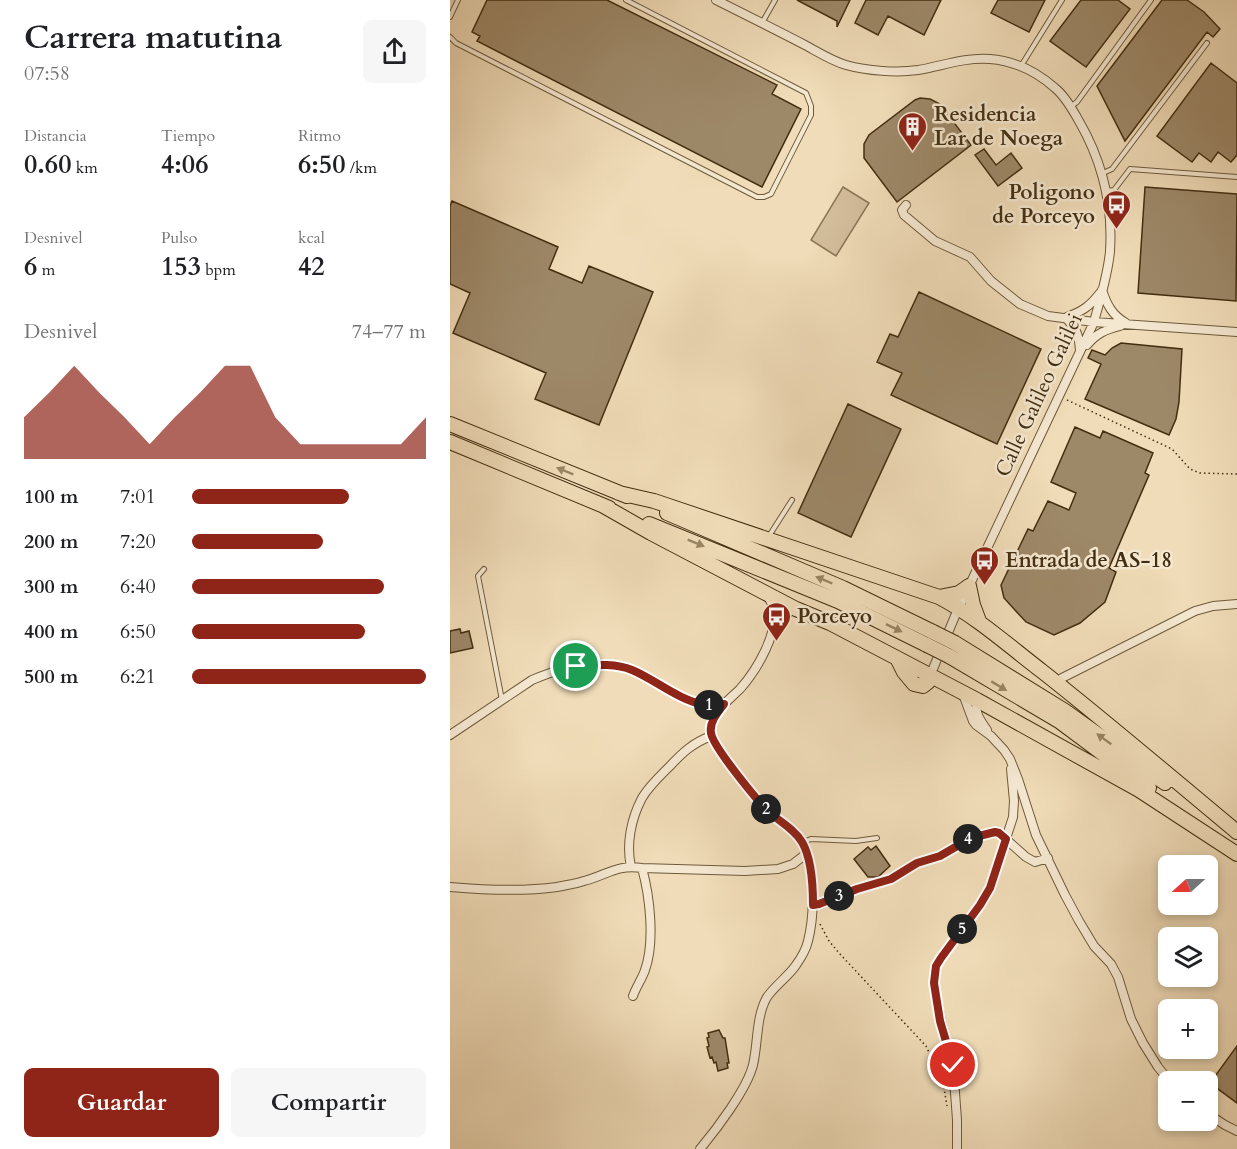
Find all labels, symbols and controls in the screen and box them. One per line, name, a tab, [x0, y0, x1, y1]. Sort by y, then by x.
text: Carrera matutina	[24, 15, 282, 60]
button: share	[363, 20, 426, 83]
text: 07:58	[24, 60, 70, 87]
place label: Residencia Lar de Noega	[934, 100, 1064, 153]
building icon: Residencia Lar de Noega	[897, 110, 929, 152]
text: Distancia	[24, 125, 87, 147]
text: Tiempo	[161, 125, 215, 147]
text: Ritmo	[298, 125, 341, 147]
text: 0.60	[24, 147, 72, 182]
text: 4:06	[161, 147, 209, 182]
text: 6:50	[298, 147, 346, 182]
text: km	[72, 157, 98, 179]
text: /km	[346, 157, 377, 179]
place label: Poligono de Porceyo	[992, 178, 1095, 231]
bus stop icon: Poligono de Porceyo	[1100, 188, 1132, 230]
text: Desnivel	[24, 227, 83, 249]
text: Pulso	[161, 227, 197, 249]
text: kcal	[298, 227, 325, 249]
text: 6	[24, 249, 37, 284]
text: 153	[161, 249, 201, 284]
text: 42	[298, 249, 325, 284]
text: m	[37, 259, 55, 281]
text: bpm	[201, 259, 236, 281]
street label: Calle Galileo Galilei	[988, 308, 1090, 482]
text: Desnivel	[24, 318, 97, 345]
text: 74–77 m	[352, 318, 426, 345]
one-way arrow	[556, 466, 574, 475]
text: 100 m	[24, 483, 79, 510]
text: 7:01	[120, 483, 156, 510]
text: 200 m	[24, 528, 79, 555]
text: 7:20	[120, 528, 156, 555]
one-way arrow	[687, 538, 705, 548]
bus stop icon: Entrada de AS-18	[968, 544, 1000, 586]
place label: Entrada de AS-18	[1005, 546, 1172, 575]
text: 300 m	[24, 573, 79, 600]
text: 6:40	[120, 573, 156, 600]
one-way arrow	[814, 575, 832, 585]
bus stop icon: Porceyo	[760, 600, 792, 642]
place label: Porceyo	[797, 602, 872, 631]
text: 400 m	[24, 618, 79, 645]
text: 6:50	[120, 618, 156, 645]
one-way arrow	[885, 624, 902, 633]
pin	[550, 640, 601, 691]
icon: arrive	[559, 649, 592, 682]
text: 500 m	[24, 663, 79, 690]
text: 6:21	[120, 663, 156, 690]
one-way arrow	[991, 680, 1007, 691]
pin: 1	[694, 690, 724, 720]
text: 1	[705, 694, 713, 716]
one-way arrow	[1097, 733, 1113, 745]
pin: 2	[751, 794, 781, 824]
text: 2	[762, 798, 770, 820]
pin: 4	[953, 824, 983, 854]
text: 4	[964, 828, 972, 850]
north arrow	[1158, 855, 1218, 915]
map controls	[1158, 855, 1218, 1131]
pin: 3	[824, 881, 854, 911]
text: 3	[835, 885, 843, 907]
pin: 5	[947, 914, 977, 944]
text: 5	[958, 918, 966, 940]
button: layers	[1158, 927, 1218, 987]
button: +	[1158, 999, 1218, 1059]
pin	[927, 1039, 978, 1090]
icon: check	[936, 1048, 969, 1081]
button: Guardar	[24, 1068, 219, 1137]
button: Compartir	[231, 1068, 426, 1137]
button: −	[1158, 1071, 1218, 1131]

